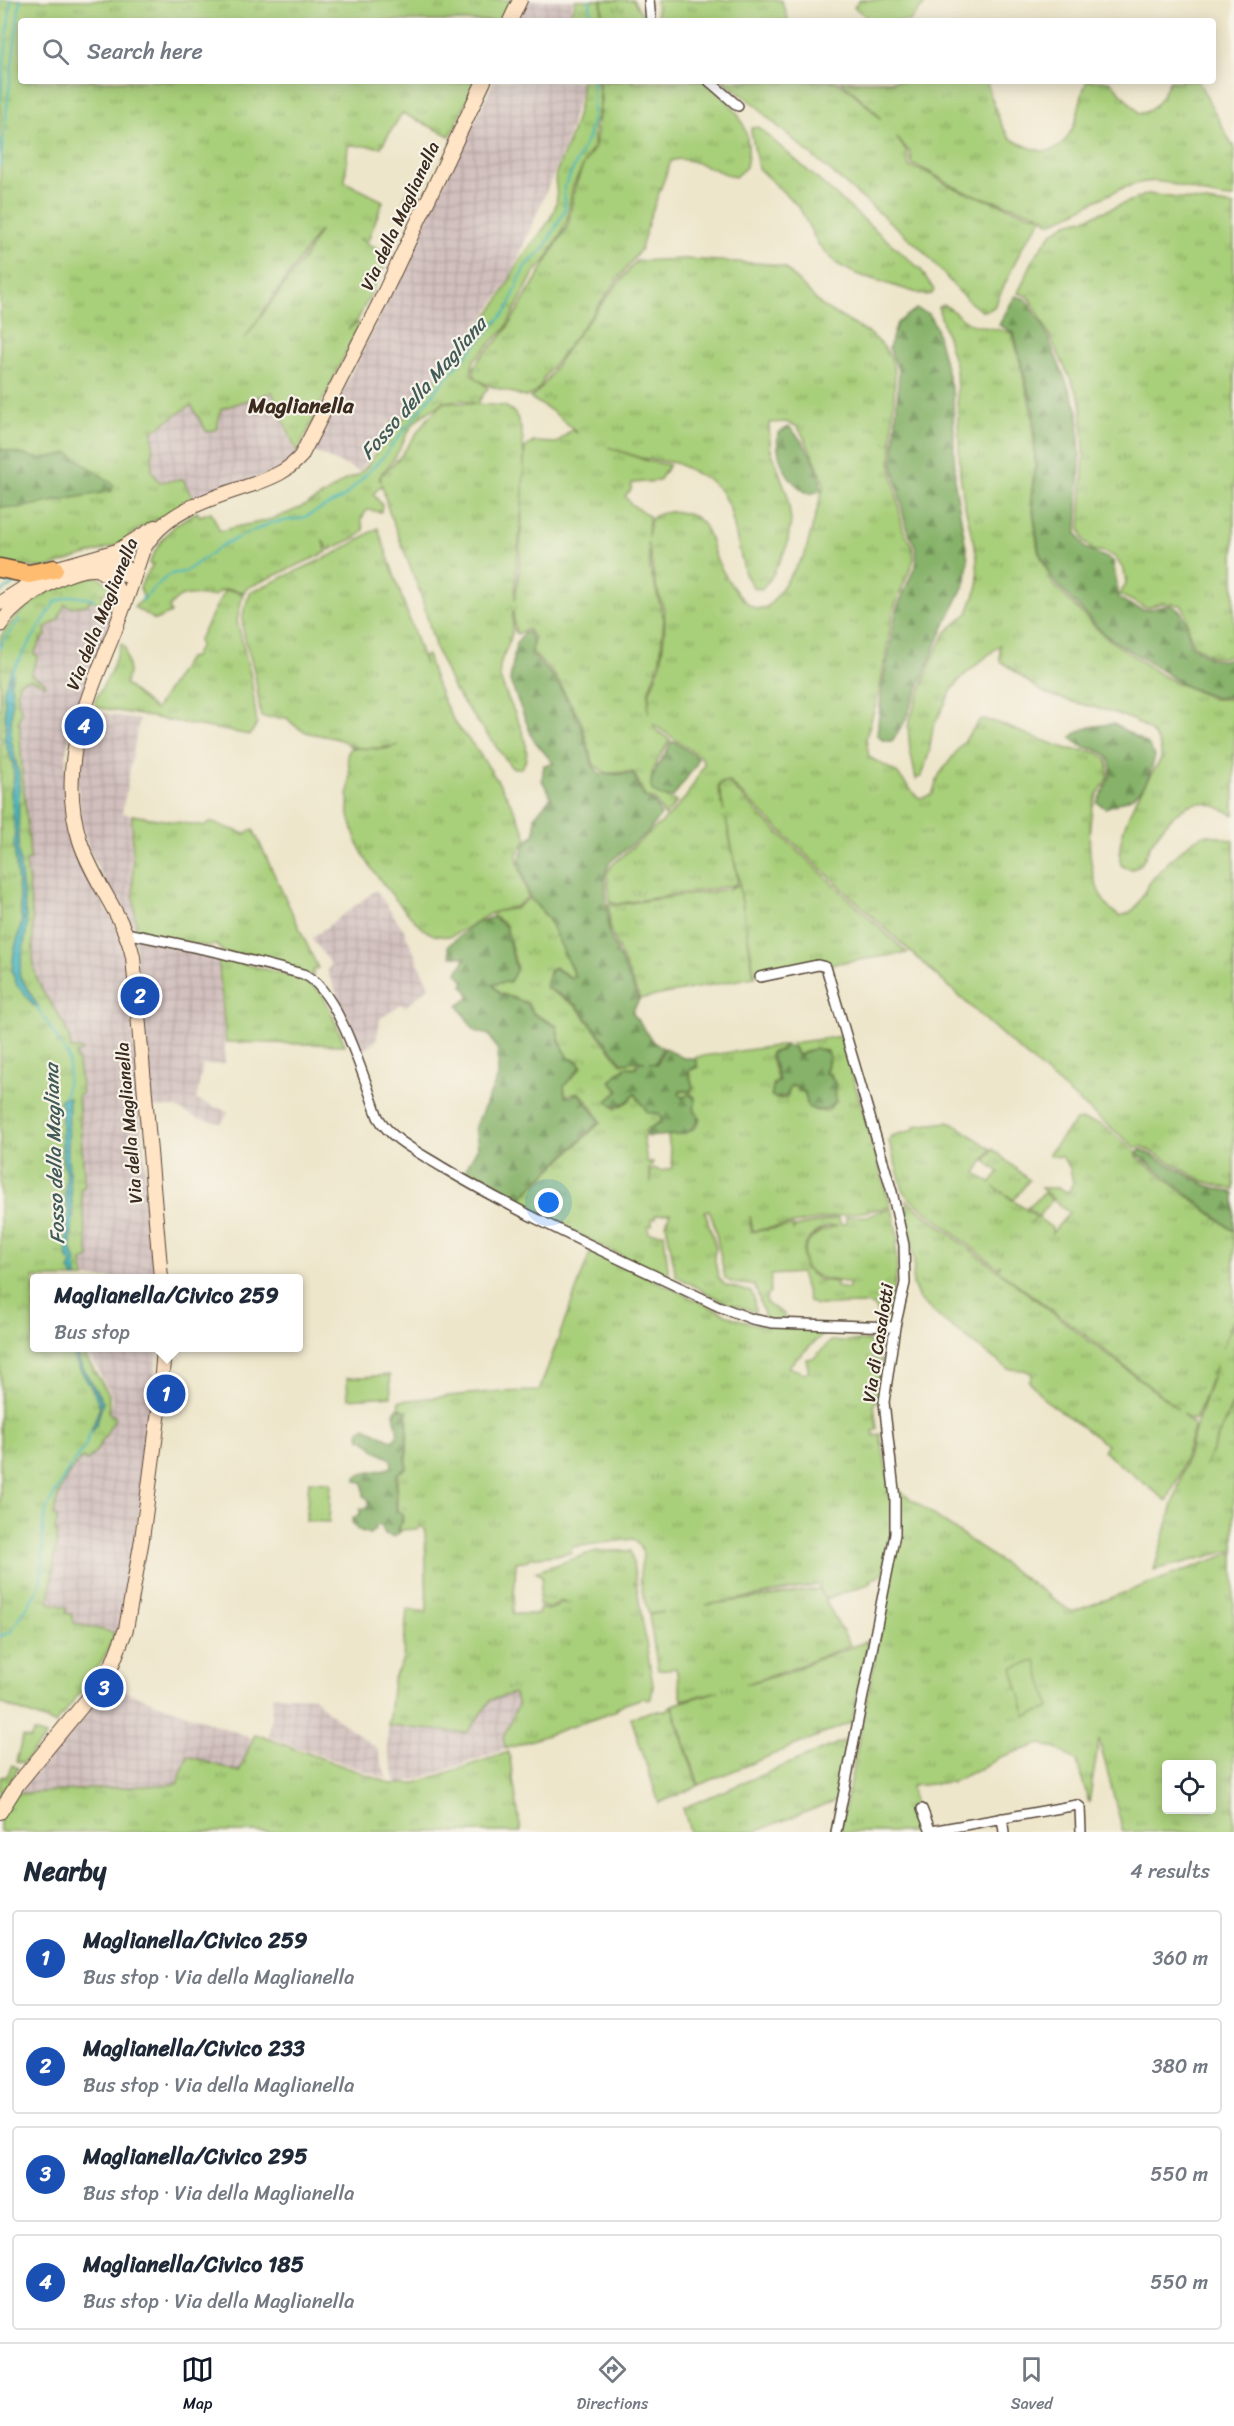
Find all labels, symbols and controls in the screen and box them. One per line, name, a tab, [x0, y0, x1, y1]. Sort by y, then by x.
search box	[18, 18, 1216, 84]
text: Search here	[87, 32, 203, 71]
icon: search	[39, 35, 72, 68]
street label: Via della Maglianella	[351, 136, 449, 296]
water label: Fosso della Magliana	[351, 307, 498, 468]
district label: Maglianella	[247, 387, 355, 425]
street label: Via della Maglianella	[57, 533, 147, 695]
pin: 4	[64, 704, 104, 748]
pin: 2	[120, 974, 160, 1018]
street label: Via della Maglianella	[106, 1041, 152, 1205]
water label: Fosso della Magliana	[34, 1060, 75, 1245]
your location	[534, 1188, 563, 1217]
popup	[30, 1274, 303, 1352]
text: Maglianella/Civico 259	[54, 1276, 279, 1315]
street label: Via di Casalotti	[853, 1280, 903, 1405]
text: Bus stop	[54, 1315, 130, 1350]
pin: 1	[146, 1372, 186, 1416]
pin: 3	[84, 1666, 124, 1710]
map controls	[1162, 1760, 1216, 1814]
button: locate	[1162, 1760, 1216, 1814]
text: Nearby	[24, 1848, 106, 1894]
text: 4 results	[1130, 1854, 1210, 1889]
text: Maglianella/Civico 259	[83, 1921, 308, 1960]
text: 1	[41, 1941, 50, 1976]
text: 360 m	[1152, 1941, 1208, 1976]
text: Bus stop · Via della Maglianella	[83, 1960, 354, 1995]
text: Maglianella/Civico 233	[83, 2029, 305, 2068]
text: 2	[40, 2049, 51, 2084]
text: 380 m	[1152, 2049, 1208, 2084]
text: Bus stop · Via della Maglianella	[83, 2068, 354, 2103]
text: Maglianella/Civico 295	[83, 2137, 308, 2176]
text: 3	[40, 2157, 51, 2192]
text: 550 m	[1150, 2157, 1208, 2192]
text: Bus stop · Via della Maglianella	[83, 2176, 354, 2211]
text: Maglianella/Civico 185	[83, 2245, 304, 2284]
text: 4	[39, 2265, 52, 2300]
text: 550 m	[1150, 2265, 1208, 2300]
text: Bus stop · Via della Maglianella	[83, 2284, 354, 2319]
tab: Map	[181, 2353, 214, 2418]
tab: Directions	[577, 2353, 648, 2418]
tab: Saved	[1011, 2353, 1053, 2418]

